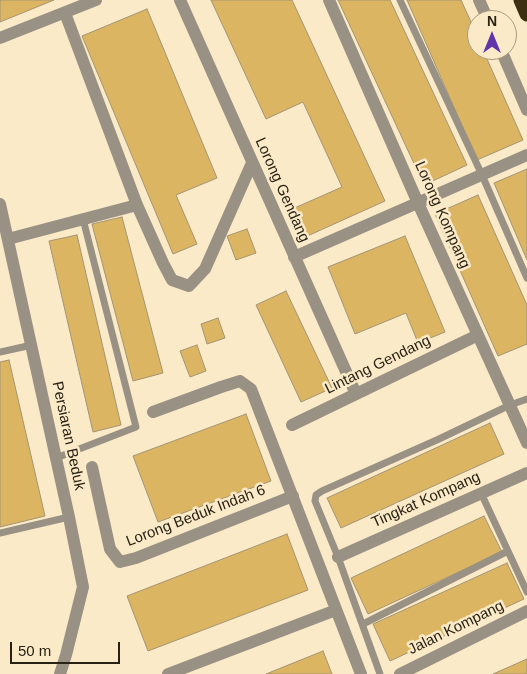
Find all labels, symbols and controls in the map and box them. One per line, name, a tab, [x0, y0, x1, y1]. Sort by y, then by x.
north arrow	[467, 10, 517, 60]
text: N	[487, 13, 497, 29]
street label: Lorong Gendang	[251, 135, 313, 245]
street label: Lorong Kompang	[410, 159, 474, 271]
street label: Lintang Gendang	[322, 332, 434, 398]
street label: Persiaran Beduk	[48, 380, 88, 492]
street label: Tingkat Kompang	[369, 468, 483, 532]
street label: Lorong Beduk Indah 6	[124, 481, 268, 551]
street label: Jalan Kompang	[405, 597, 507, 659]
scale bar	[12, 632, 122, 664]
text: 50 m	[18, 642, 51, 659]

